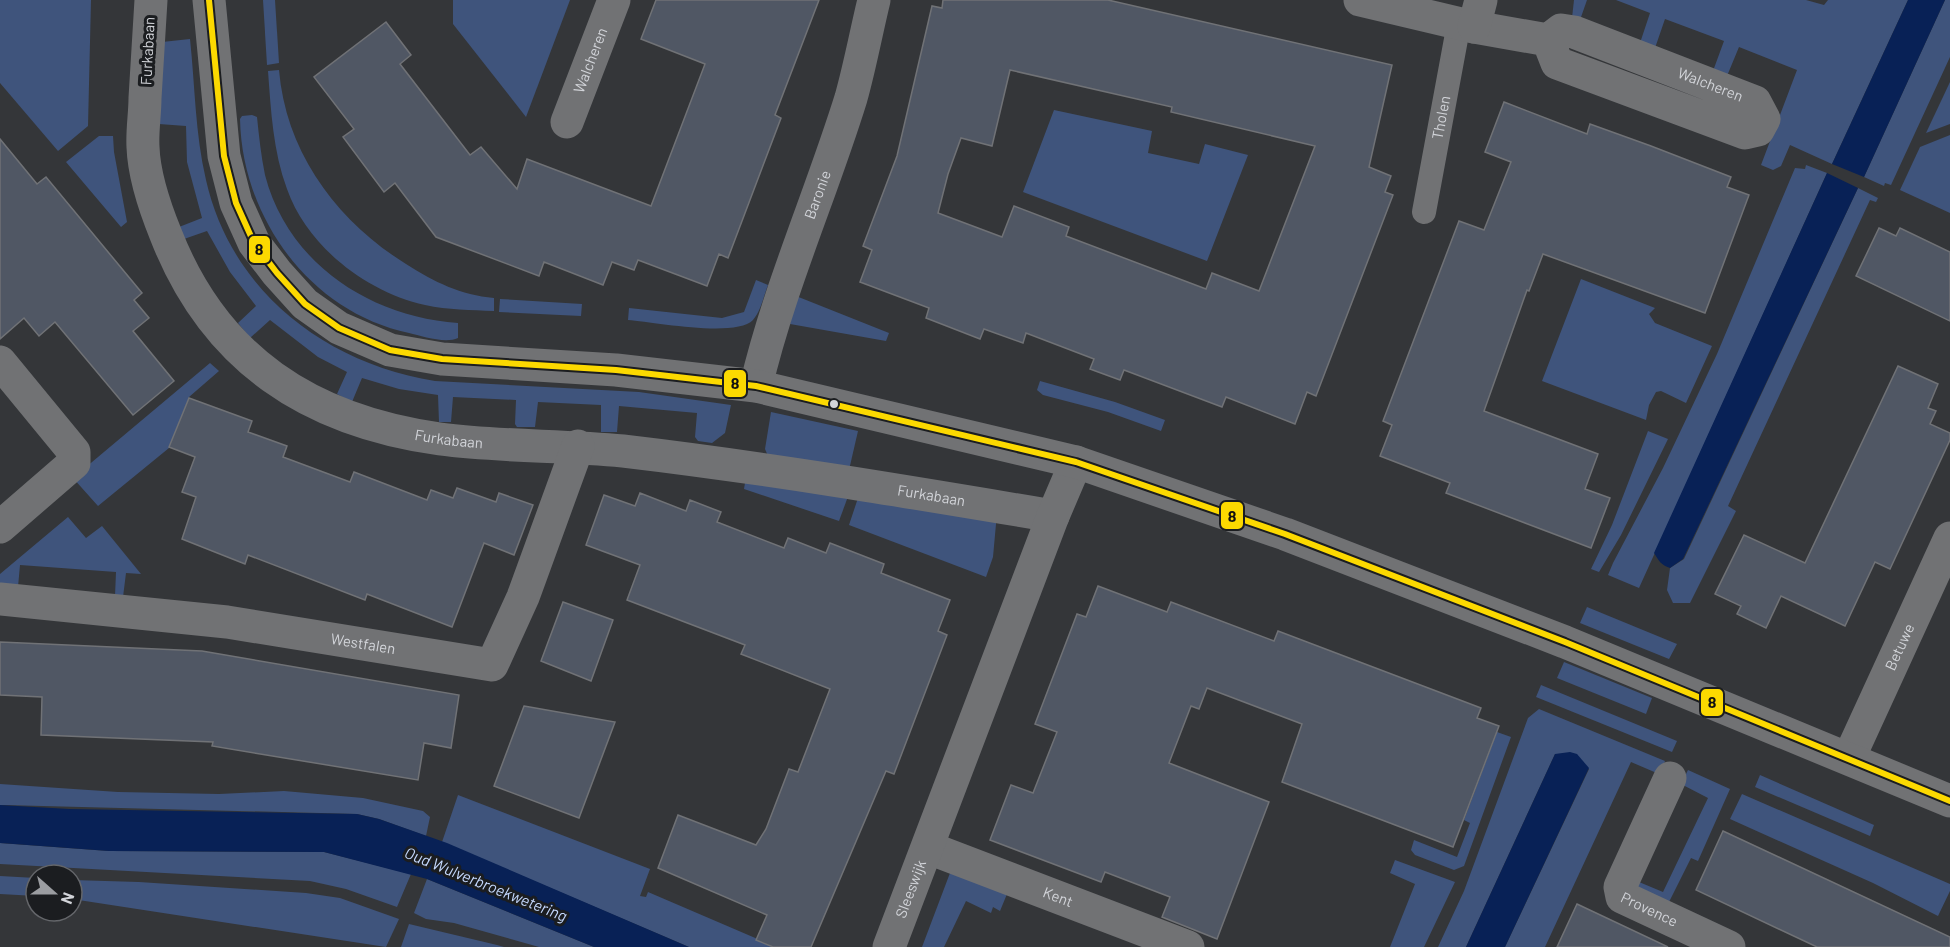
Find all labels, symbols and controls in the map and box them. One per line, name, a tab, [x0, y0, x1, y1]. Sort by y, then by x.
street label: Furkabaan	[136, 16, 158, 86]
street label: Walcheren	[569, 25, 611, 95]
street label: Walcheren	[1675, 63, 1746, 105]
street label: Tholen	[1428, 94, 1453, 141]
street label: Baronie	[800, 168, 834, 221]
line badge: 8	[248, 235, 271, 264]
text: 8	[255, 239, 264, 258]
line badge: 8	[723, 369, 747, 398]
text: 8	[731, 373, 740, 392]
unlabelled marker	[828, 398, 840, 410]
street label: Furkabaan	[414, 425, 484, 451]
street label: Furkabaan	[896, 480, 967, 509]
line badge: 8	[1220, 501, 1244, 530]
text: 8	[1228, 506, 1237, 525]
street label: Betuwe	[1881, 621, 1917, 673]
street label: Westfalen	[330, 629, 397, 657]
line badge: 8	[1700, 688, 1724, 717]
text: 8	[1708, 692, 1717, 711]
water label: Oud Wulverbroekwetering	[402, 842, 570, 925]
street label: Sleeswijk	[891, 857, 929, 920]
north arrow	[24, 863, 84, 923]
street label: Kent	[1041, 882, 1076, 910]
street label: Provence	[1618, 888, 1681, 930]
text: N	[58, 890, 79, 907]

